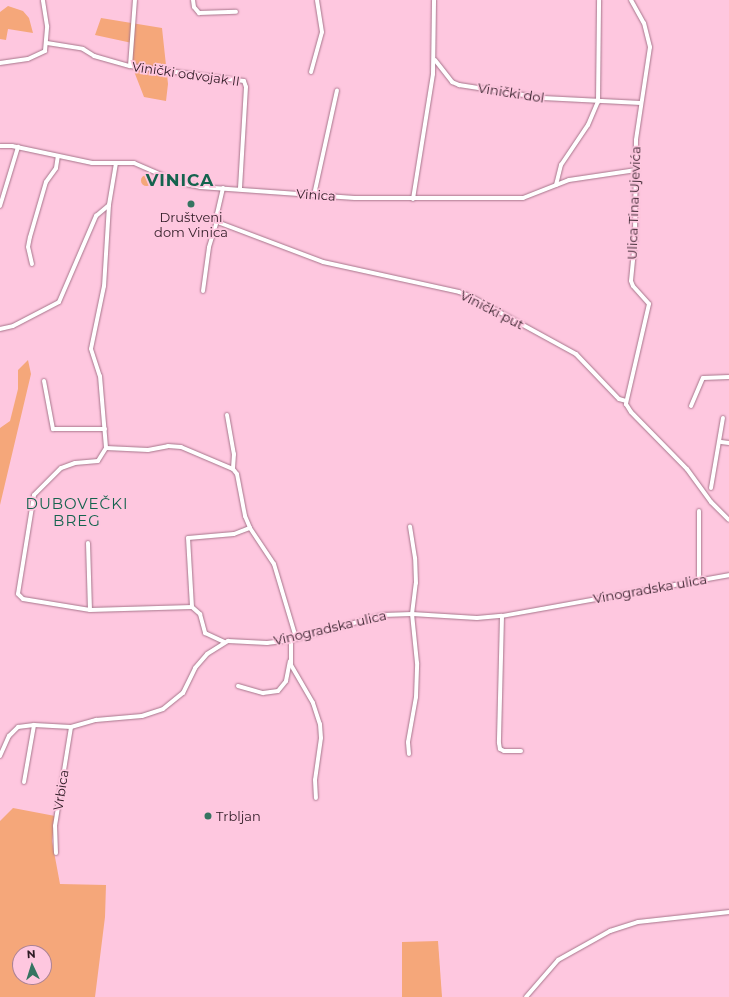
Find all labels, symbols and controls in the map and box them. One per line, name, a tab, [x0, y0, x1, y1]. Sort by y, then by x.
street label: Vinički odvojak II	[131, 59, 241, 89]
street label: Vinički dol	[477, 80, 545, 106]
street label: Ulica Tina Ujevića	[624, 146, 644, 260]
district label: VINICA	[146, 171, 214, 191]
street label: Vinica	[296, 186, 336, 204]
marker: Društveni dom Vinica	[186, 199, 196, 209]
place label: Društveni dom Vinica	[154, 210, 228, 241]
street label: Vinički put	[458, 287, 526, 333]
district label: DUBOVEČKI BREG	[26, 494, 128, 529]
street label: Vinogradska ulica	[592, 571, 708, 607]
street label: Vinogradska ulica	[272, 607, 388, 649]
street label: Vrbica	[50, 769, 72, 811]
place label: Trbljan	[216, 808, 261, 824]
marker: Trbljan	[203, 811, 213, 821]
north arrow	[12, 945, 52, 985]
text: N	[26, 947, 36, 961]

